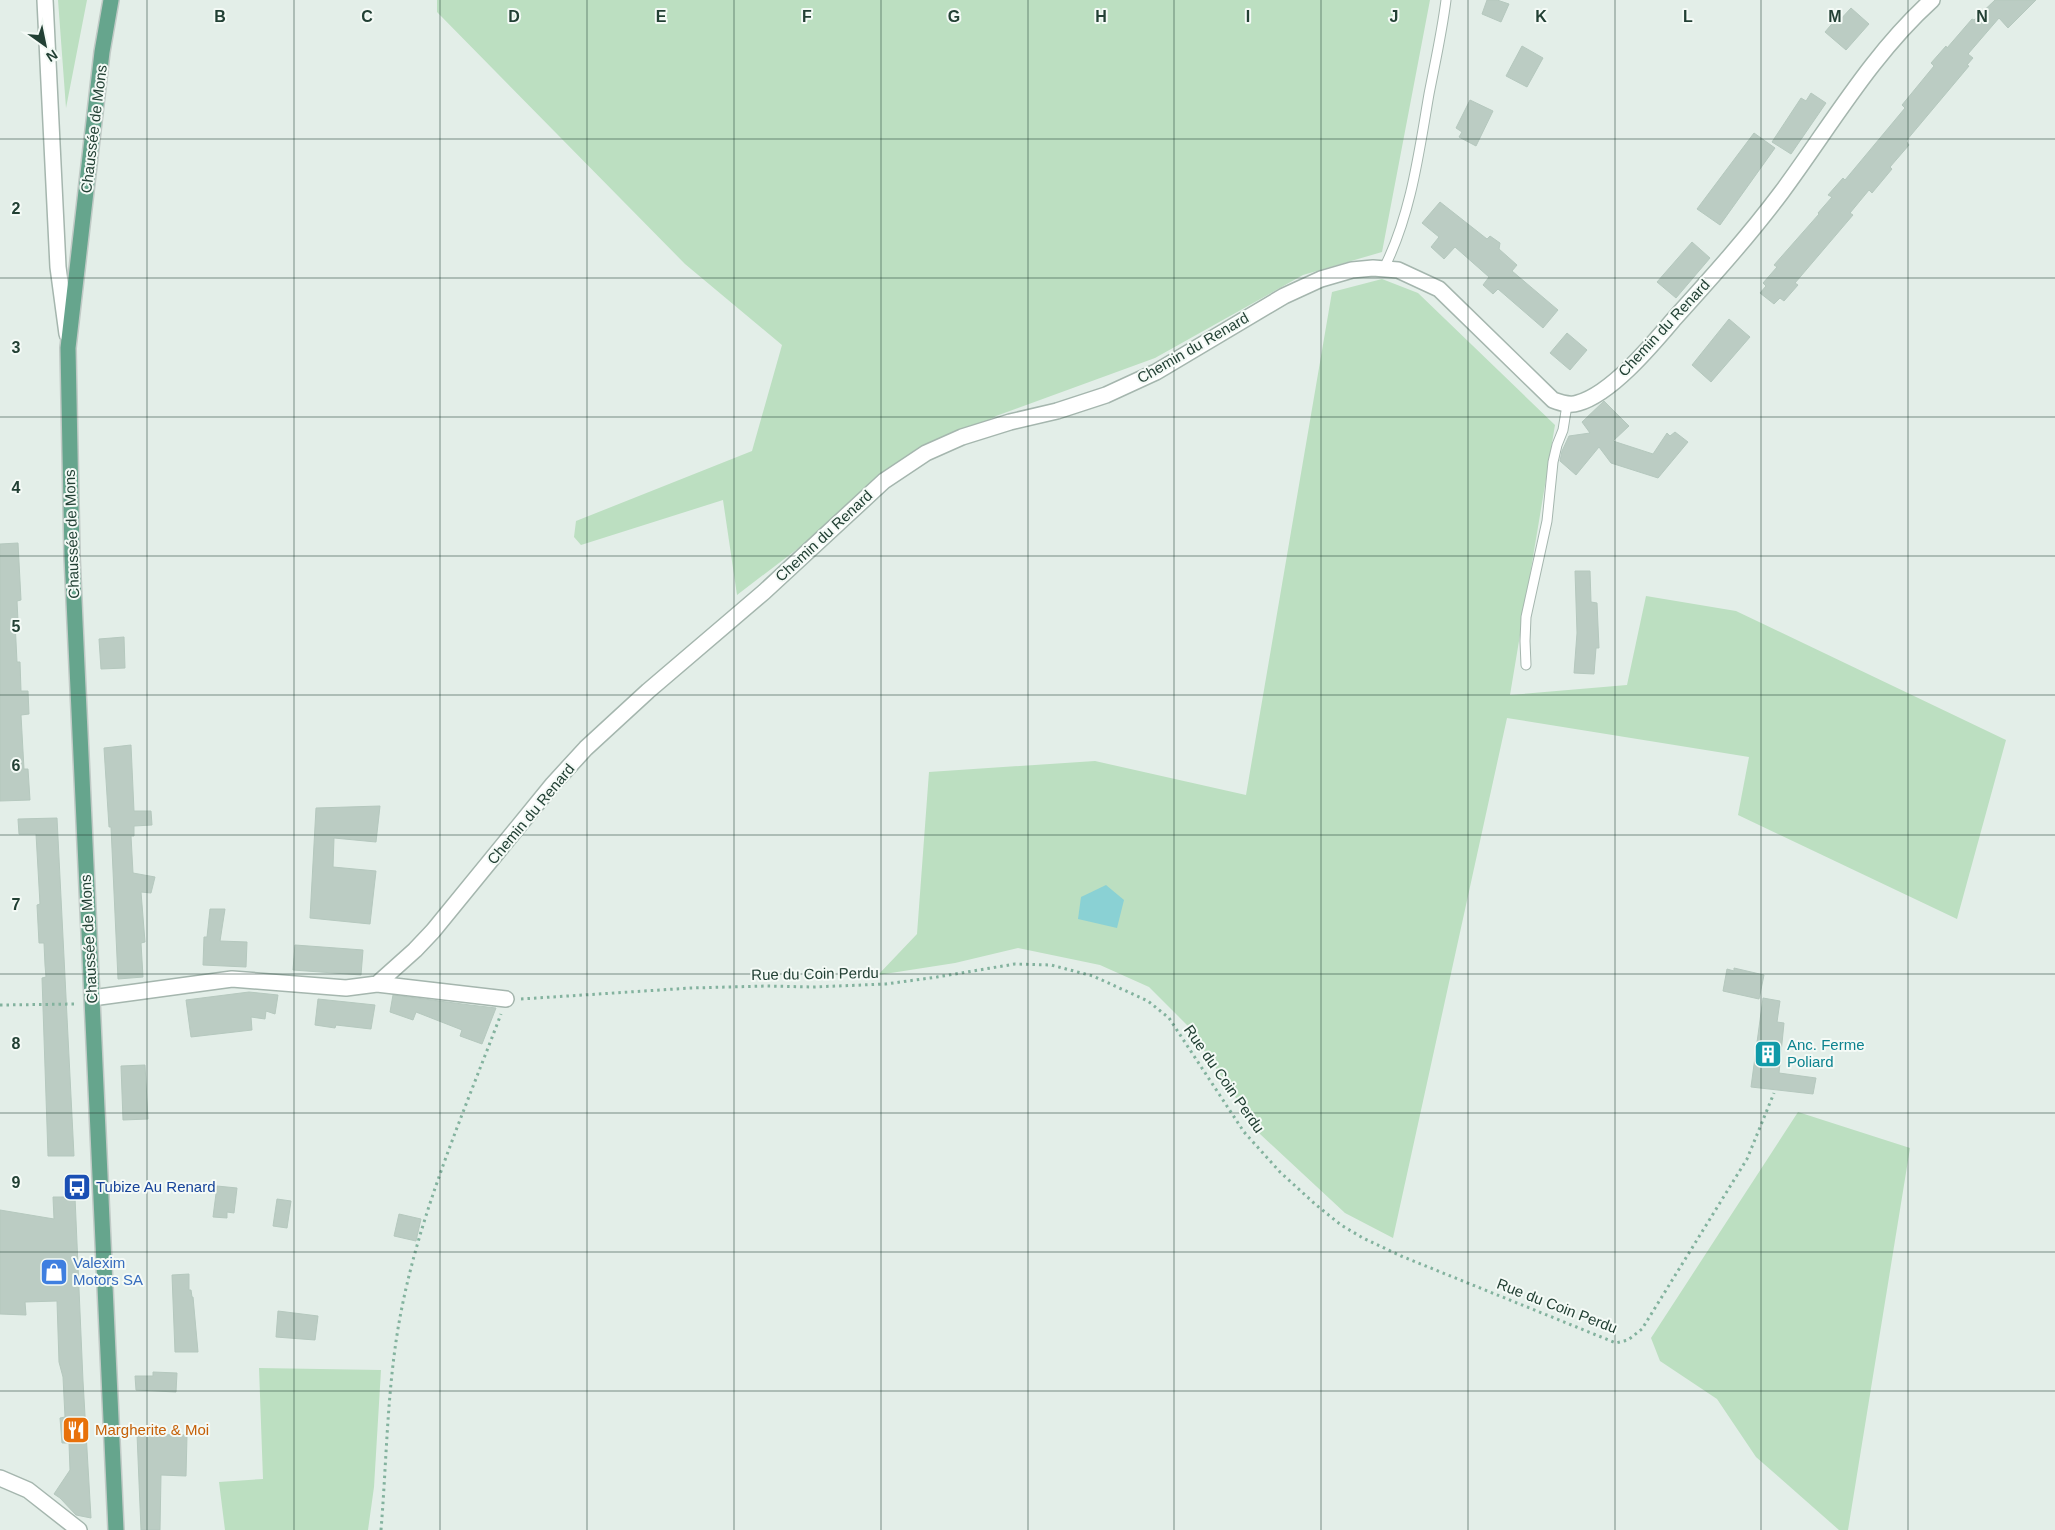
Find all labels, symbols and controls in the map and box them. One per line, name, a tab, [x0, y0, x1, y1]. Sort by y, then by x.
text: B	[214, 8, 226, 25]
text: C	[361, 8, 373, 25]
text: D	[508, 8, 520, 25]
text: E	[656, 8, 667, 25]
text: F	[802, 8, 812, 25]
text: G	[948, 8, 960, 25]
text: H	[1095, 8, 1107, 25]
text: I	[1246, 8, 1250, 25]
text: J	[1390, 8, 1398, 25]
text: K	[1535, 8, 1547, 25]
text: L	[1683, 8, 1693, 25]
text: M	[1828, 8, 1842, 25]
text: N	[1976, 8, 1988, 25]
north arrow	[20, 20, 70, 70]
text: N	[43, 46, 61, 65]
street label: Chaussée de Mons	[77, 64, 110, 194]
text: 2	[12, 200, 21, 217]
street label: Chemin du Renard	[1614, 276, 1713, 379]
street label: Chemin du Renard	[1134, 309, 1252, 386]
text: 3	[12, 339, 21, 356]
street label: Chaussée de Mons	[61, 469, 82, 599]
text: 4	[12, 479, 21, 496]
street label: Chemin du Renard	[772, 486, 875, 585]
text: 5	[12, 618, 21, 635]
text: 6	[12, 757, 21, 774]
street label: Chemin du Renard	[484, 760, 578, 867]
street label: Chaussée de Mons	[77, 874, 100, 1004]
text: 7	[12, 896, 21, 913]
street label: Rue du Coin Perdu	[751, 964, 879, 983]
street label: Rue du Coin Perdu	[1181, 1022, 1268, 1136]
text: 8	[12, 1035, 21, 1052]
place label: Anc. Ferme Poliard	[1787, 1036, 1865, 1070]
building icon: Anc. Ferme Poliard	[1753, 1039, 1783, 1069]
bus stop icon: Tubize Au Renard	[62, 1172, 92, 1202]
text: 9	[12, 1174, 21, 1191]
place label: Tubize Au Renard	[96, 1178, 216, 1195]
place label: Valexim Motors SA	[73, 1254, 143, 1288]
shop icon: Valexim Motors SA	[39, 1257, 69, 1287]
street label: Rue du Coin Perdu	[1495, 1275, 1620, 1336]
restaurant icon: Margherite & Moi	[61, 1415, 91, 1445]
place label: Margherite & Moi	[95, 1421, 209, 1438]

